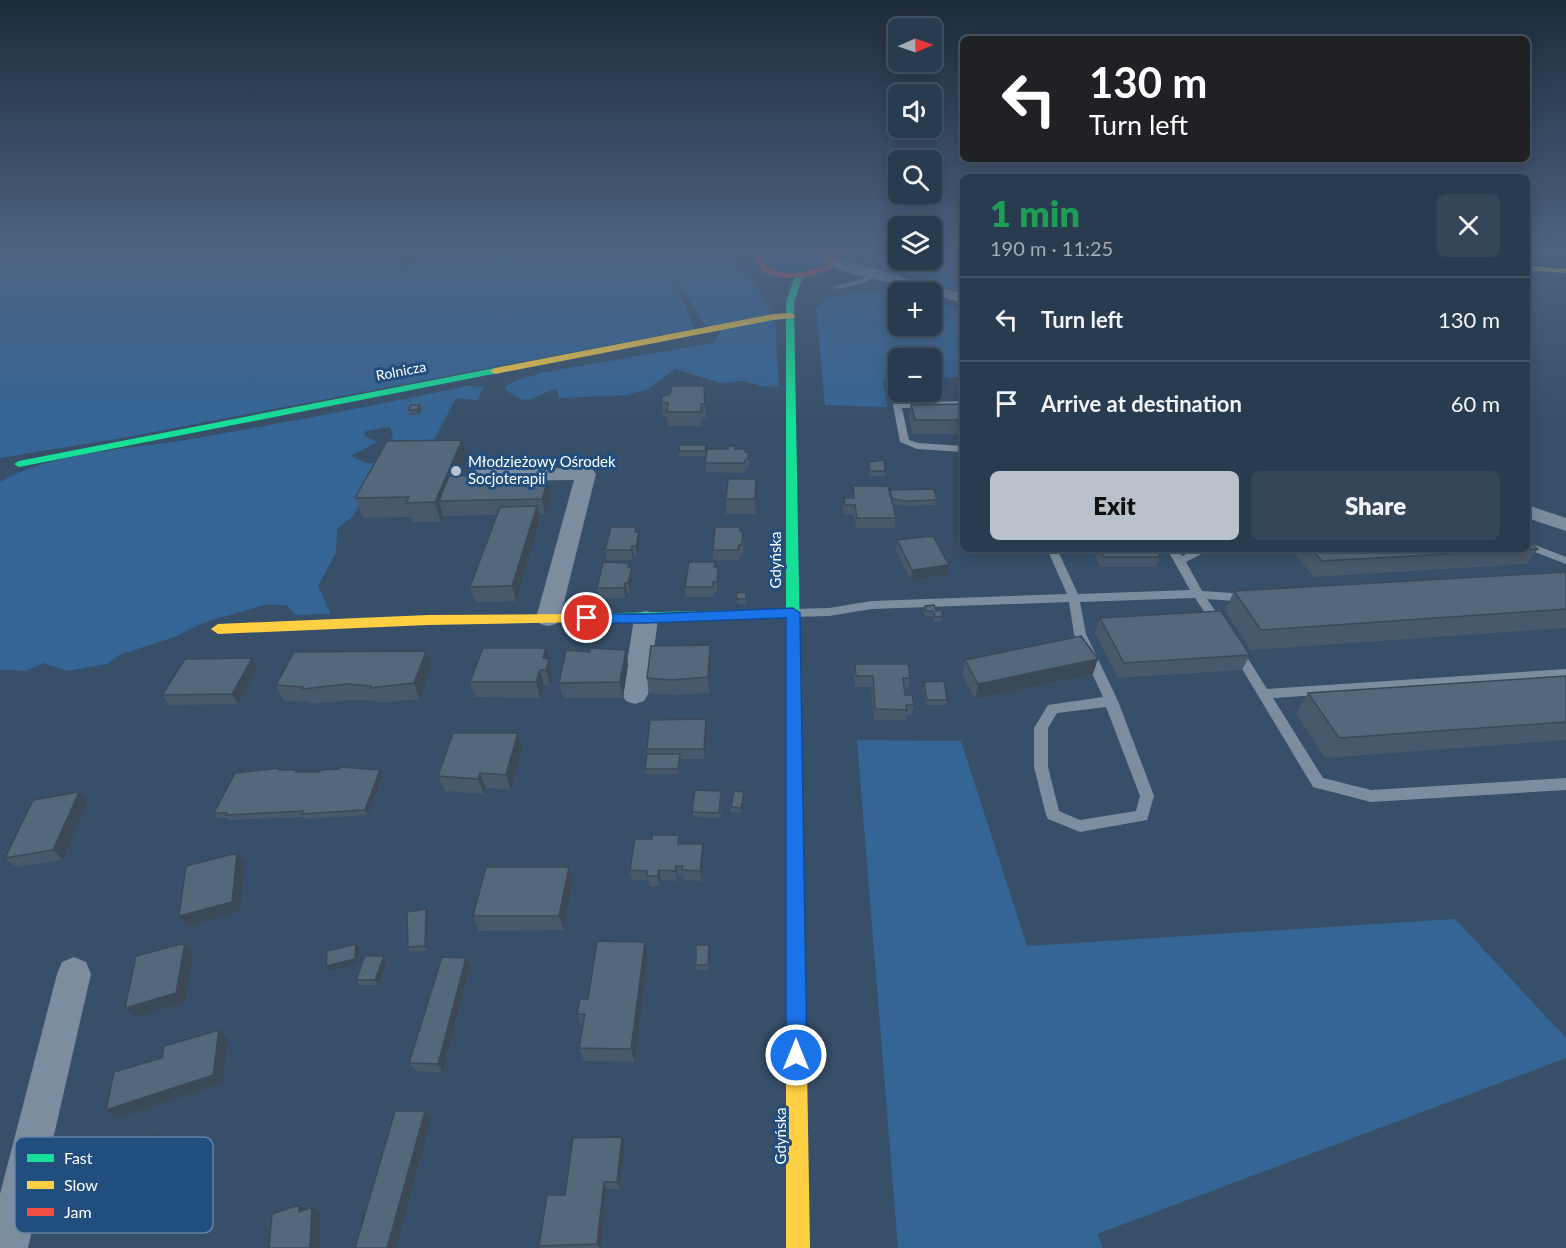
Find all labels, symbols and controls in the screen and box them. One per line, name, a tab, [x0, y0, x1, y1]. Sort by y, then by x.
north arrow	[888, 18, 942, 72]
map controls	[888, 18, 942, 402]
text: 130 m	[1089, 57, 1207, 107]
icon: left	[990, 60, 1068, 138]
button: sound	[888, 84, 942, 138]
text: Turn left	[1089, 108, 1188, 141]
button: search	[888, 150, 942, 204]
text: 1 min	[990, 191, 1080, 235]
button: close	[1437, 194, 1500, 257]
button: layers	[888, 216, 942, 270]
text: 190 m · 11:25	[990, 236, 1113, 260]
button: +	[888, 282, 942, 336]
icon: left	[990, 303, 1023, 336]
text: Turn left	[1041, 306, 1123, 333]
text: 130 m	[1438, 306, 1500, 333]
button: −	[888, 348, 942, 402]
street label: Rolnicza	[374, 357, 427, 384]
icon: arrive	[990, 387, 1023, 420]
text: Arrive at destination	[1041, 390, 1242, 417]
text: 60 m	[1451, 390, 1500, 417]
place label: Młodzieżowy Ośrodek Socjoterapii	[468, 452, 616, 487]
marker: Młodzieżowy Ośrodek Socjoterapii	[449, 464, 463, 478]
button: Exit	[990, 471, 1239, 540]
button: Share	[1251, 471, 1500, 540]
street label: Gdyńska	[766, 532, 784, 588]
pin	[561, 592, 612, 643]
icon: arrive	[570, 601, 603, 634]
position arrow	[764, 1023, 828, 1087]
street label: Gdyńska	[771, 1108, 789, 1164]
legend	[15, 1137, 213, 1233]
text: Fast	[64, 1148, 93, 1167]
text: Slow	[64, 1175, 98, 1194]
text: Jam	[64, 1202, 92, 1221]

